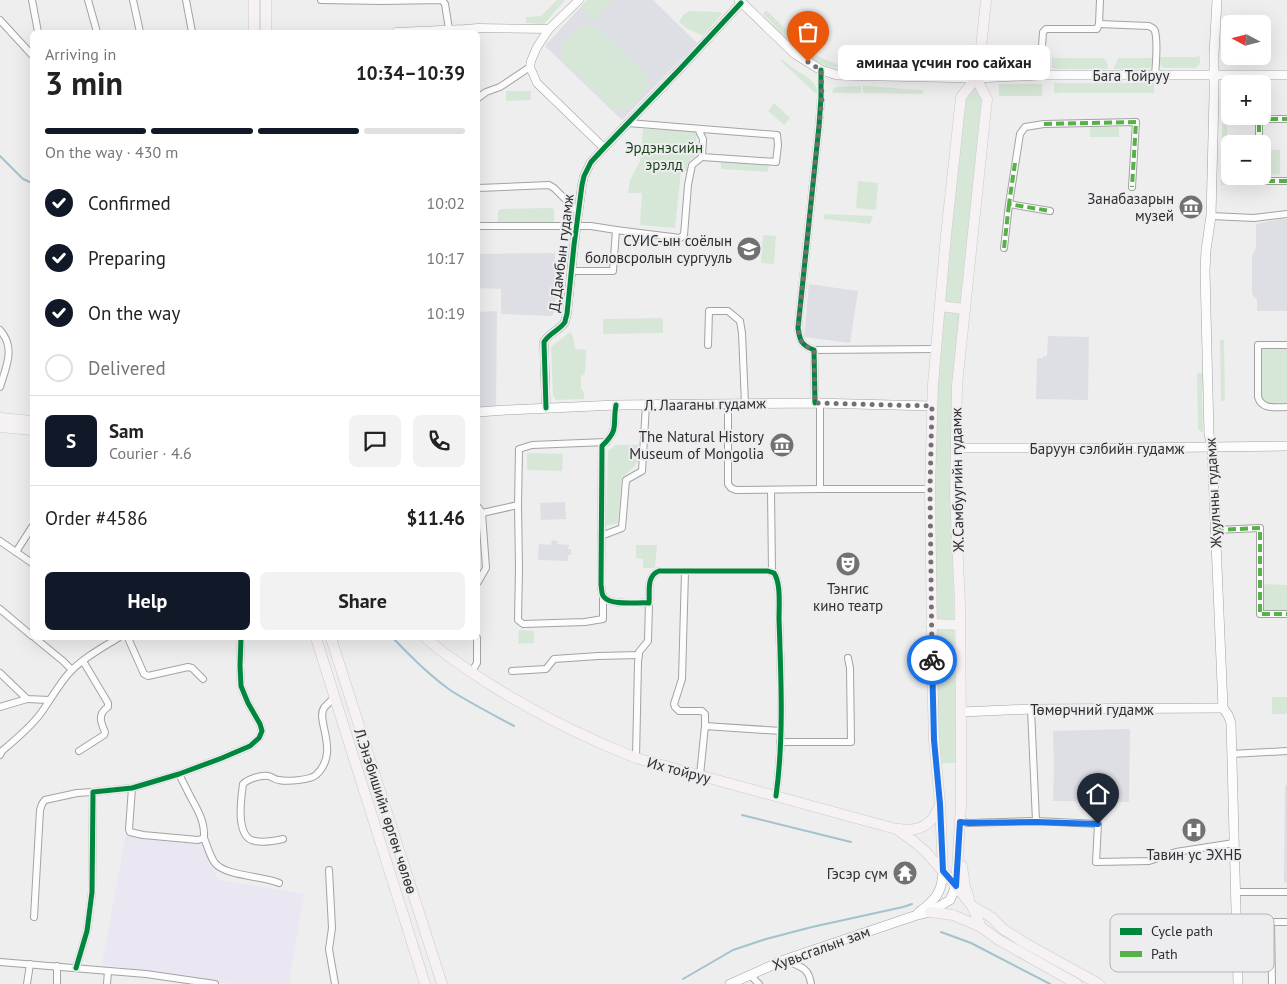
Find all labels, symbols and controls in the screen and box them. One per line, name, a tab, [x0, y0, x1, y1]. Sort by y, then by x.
pin	[787, 11, 829, 62]
north arrow	[1221, 15, 1271, 65]
map controls	[1221, 15, 1271, 185]
icon: bag	[794, 18, 822, 46]
text: Arriving in	[45, 44, 116, 64]
callout: аминаа үсчин гоо сайхан	[838, 44, 1050, 80]
text: аминаа үсчин гоо сайхан	[856, 52, 1032, 72]
text: 10:34–10:39	[356, 61, 465, 85]
text: 3 min	[45, 62, 123, 104]
street label: Бага Тойруу	[1093, 66, 1169, 85]
button: +	[1221, 75, 1271, 125]
button: −	[1221, 135, 1271, 185]
park label: Эрдэнэсийн эрэлд	[625, 138, 703, 174]
text: On the way · 430 m	[45, 142, 178, 162]
icon: check	[45, 189, 73, 217]
place label: Занабазарын музей	[1087, 189, 1174, 225]
text: Confirmed	[88, 191, 171, 215]
text: 10:02	[427, 193, 465, 213]
street label: Д.Дамбын гудамж	[544, 193, 578, 313]
museum icon: Занабазарын музей	[1178, 194, 1204, 220]
place label: СУИС-ын соёлын боловсролын сургууль	[585, 231, 732, 267]
school or university icon: СУИС-ын соёлын боловсролын сургууль	[736, 236, 762, 262]
icon: check	[45, 244, 73, 272]
text: Preparing	[88, 246, 166, 270]
text: 10:17	[427, 248, 465, 268]
icon: check	[45, 299, 73, 327]
text: On the way	[88, 301, 180, 325]
text: 10:19	[427, 303, 465, 323]
text: Delivered	[88, 356, 166, 380]
street label: Л. Лааганы гудамж	[643, 393, 766, 415]
street label: Ж.Самбуугийн гудамж	[946, 408, 968, 553]
button: chat	[349, 415, 401, 467]
button: phone	[413, 415, 465, 467]
text: Sam	[109, 419, 144, 443]
place label: The Natural History Museum of Mongolia	[629, 427, 764, 463]
text: S	[66, 429, 76, 453]
museum icon: The Natural History Museum of Mongolia	[769, 432, 795, 458]
street label: Жуулчны гудамж	[1201, 437, 1225, 550]
street label: Баруун сэлбийн гудамж	[1030, 439, 1185, 458]
text: Courier · 4.6	[109, 443, 192, 463]
text: Order #4586	[45, 506, 148, 530]
text: $11.46	[406, 506, 465, 530]
theatre icon: Тэнгис кино театр	[835, 551, 861, 577]
button: Help	[45, 572, 250, 630]
button: Share	[260, 572, 465, 630]
place label: Тэнгис кино театр	[813, 579, 883, 615]
courier	[907, 635, 957, 685]
icon: bike	[918, 646, 946, 674]
street label: Төмөрчний гудамж	[1030, 700, 1154, 719]
street label: Л.Энэбишийн өргөн чөлөө	[350, 725, 422, 896]
street label: Их тойруу	[645, 752, 713, 788]
pin	[1077, 773, 1119, 824]
icon: home	[1084, 780, 1112, 808]
hospital icon: Тавин ус ЭХНБ	[1181, 817, 1207, 843]
place label: Тавин ус ЭХНБ	[1146, 845, 1242, 864]
temple icon: Гэсэр сүм	[892, 860, 918, 886]
place label: Гэсэр сүм	[827, 864, 888, 883]
legend	[1110, 914, 1274, 972]
street label: Хувьсгалын зам	[769, 921, 873, 975]
text: Cycle path	[1151, 922, 1213, 940]
text: Path	[1151, 945, 1178, 963]

